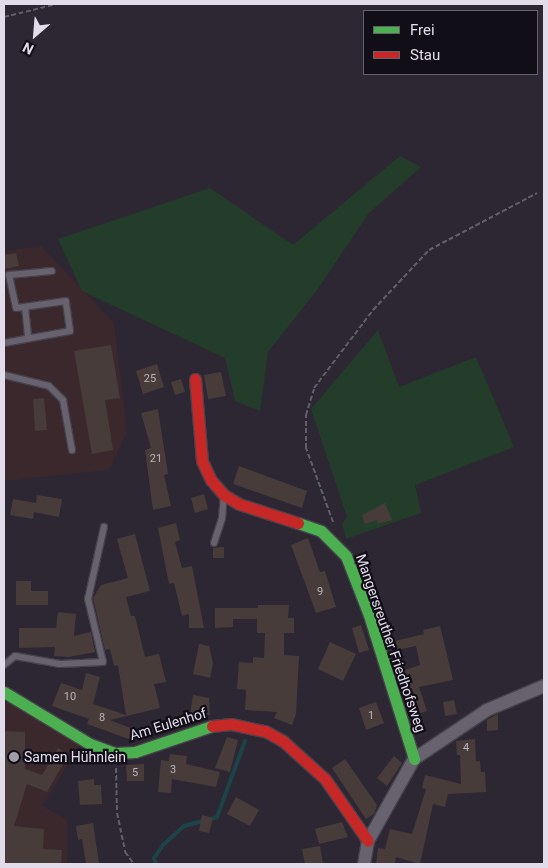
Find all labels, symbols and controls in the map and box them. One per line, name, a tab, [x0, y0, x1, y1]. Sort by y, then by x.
north arrow	[10, 10, 60, 60]
legend	[363, 10, 538, 75]
text: Frei	[410, 21, 435, 39]
text: N	[20, 39, 36, 58]
text: Stau	[410, 46, 440, 64]
house number: 25	[144, 372, 156, 386]
house number: 21	[150, 452, 162, 466]
street label: Mangersreuther Friedhofsweg	[353, 552, 429, 734]
house number: 9	[317, 585, 323, 599]
house number: 10	[64, 690, 76, 704]
street label: Am Eulenhof	[128, 704, 208, 744]
house number: 1	[368, 709, 374, 723]
house number: 8	[99, 711, 105, 725]
house number: 4	[463, 741, 469, 755]
place label: Samen Hühnlein	[24, 749, 126, 765]
marker: Samen Hühnlein	[8, 751, 20, 763]
house number: 3	[170, 763, 176, 777]
house number: 5	[132, 766, 138, 780]

